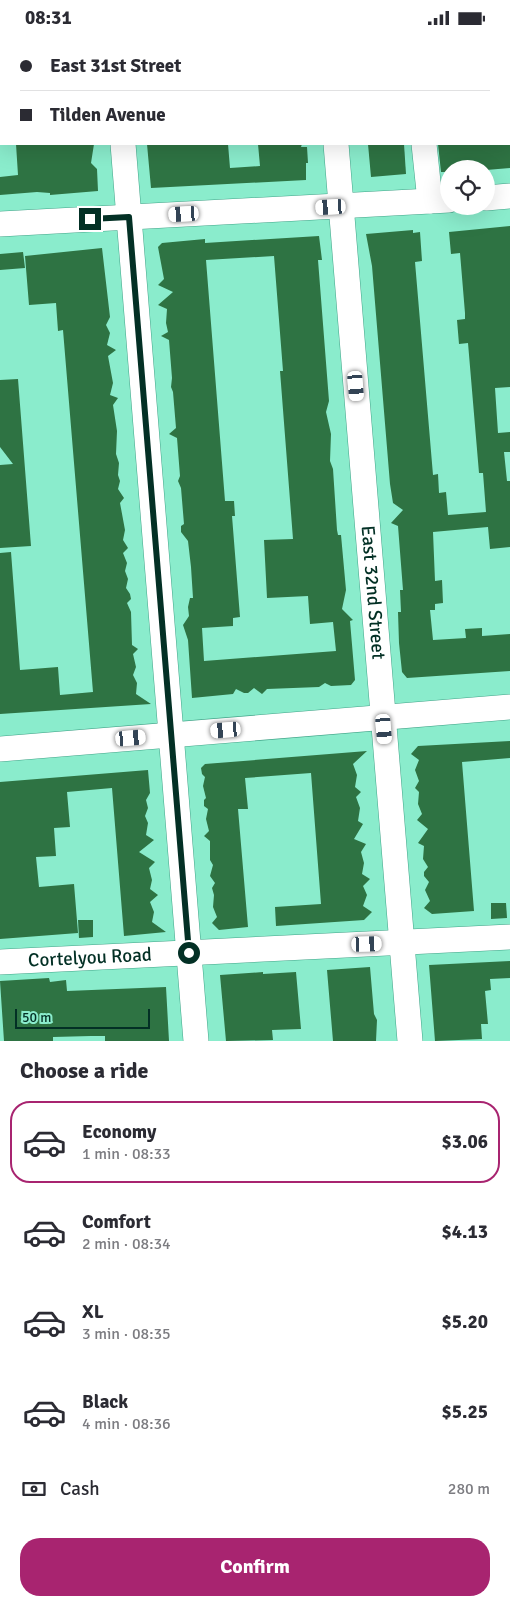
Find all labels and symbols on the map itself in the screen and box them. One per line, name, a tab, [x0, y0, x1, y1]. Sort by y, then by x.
car	[315, 199, 346, 215]
car	[168, 206, 199, 222]
route end	[79, 208, 101, 230]
car	[347, 370, 364, 402]
street label: East 32nd Street	[356, 525, 391, 661]
car	[375, 713, 392, 745]
car	[210, 721, 241, 739]
car	[115, 729, 146, 747]
car	[351, 936, 382, 952]
route start	[178, 942, 200, 964]
street label: Cortelyou Road	[27, 943, 152, 973]
scale bar	[15, 1006, 150, 1029]

